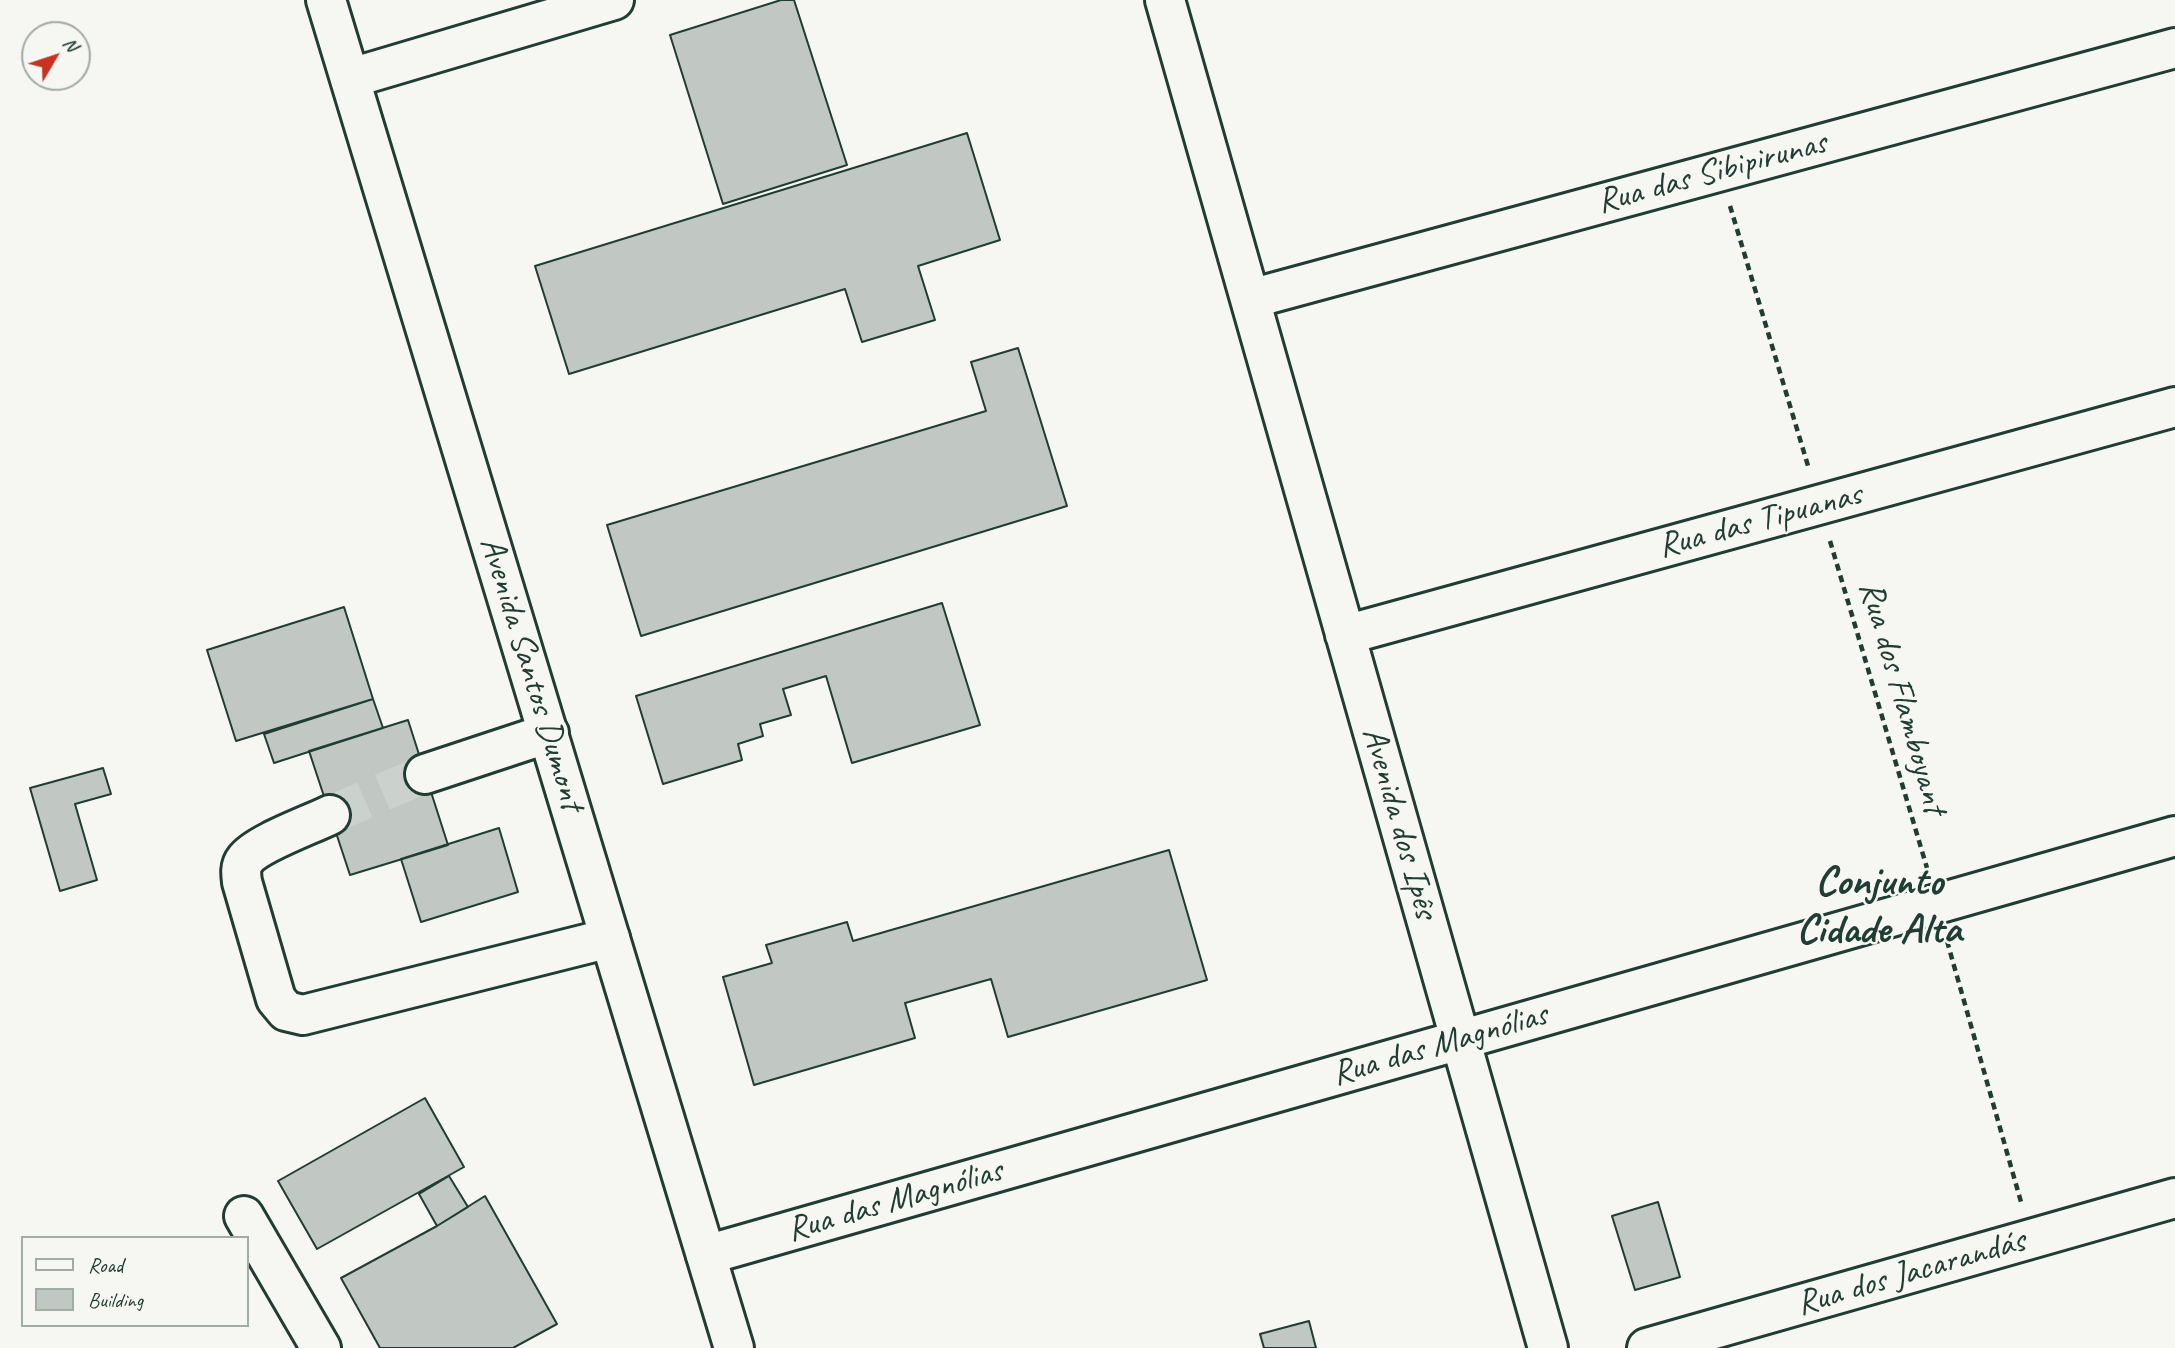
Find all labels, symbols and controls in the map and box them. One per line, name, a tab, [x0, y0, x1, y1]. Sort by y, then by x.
north arrow	[21, 21, 91, 91]
text: N	[58, 32, 84, 56]
street label: Rua das Sibipirunas	[1593, 122, 1831, 224]
street label: Rua das Tipuanas	[1654, 474, 1866, 568]
street label: Avenida Santos Dumont	[469, 532, 593, 816]
street label: Rua dos Flamboyant	[1849, 577, 1955, 819]
street label: Avenida dos Ipês	[1352, 723, 1446, 923]
district label: Conjunto Cidade Alta	[1796, 858, 1962, 956]
street label: Rua das Magnólias	[1327, 994, 1553, 1096]
street label: Rua das Magnólias	[782, 1150, 1008, 1252]
street label: Rua dos Jacarandás	[1792, 1220, 2030, 1326]
legend	[21, 1236, 248, 1327]
text: Road	[88, 1252, 123, 1278]
text: Building	[88, 1287, 143, 1313]

